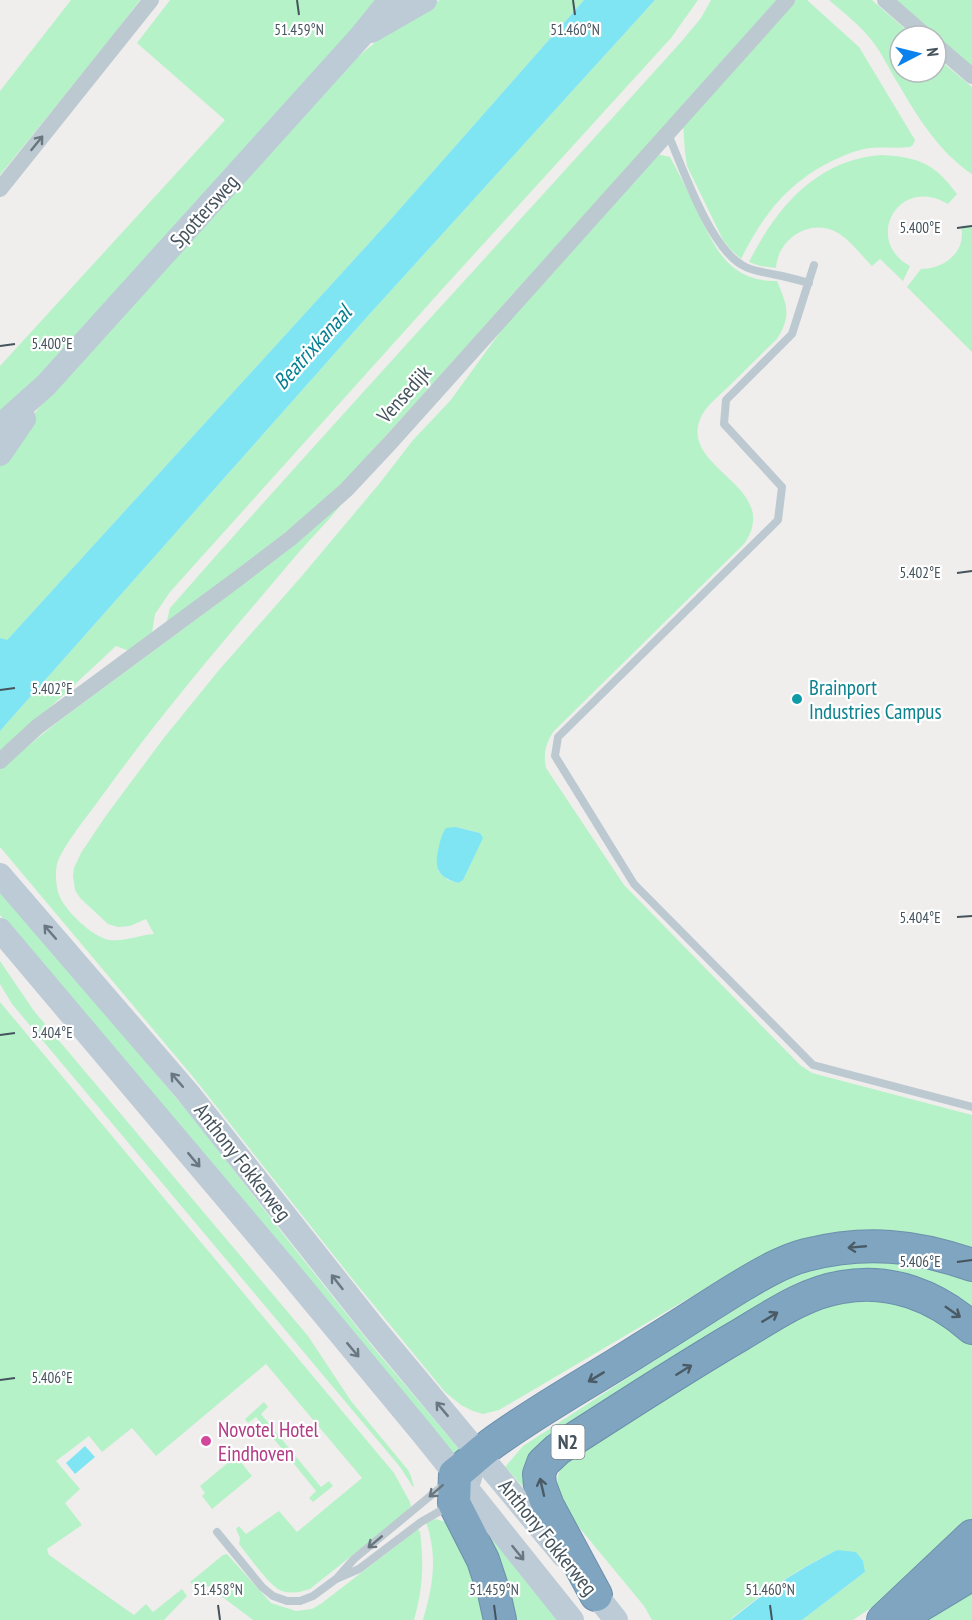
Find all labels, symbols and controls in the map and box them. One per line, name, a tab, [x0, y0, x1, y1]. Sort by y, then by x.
text: 51.459°N	[274, 20, 324, 39]
text: 51.460°N	[550, 20, 600, 39]
north arrow	[888, 24, 948, 84]
text: N	[922, 47, 943, 58]
one-way arrow	[30, 135, 43, 151]
street label: Spottersweg	[164, 169, 244, 253]
text: 5.400°E	[899, 218, 941, 237]
water label: Beatrixkanaal	[267, 298, 358, 395]
text: 5.400°E	[31, 334, 73, 353]
street label: Vensedijk	[370, 359, 437, 429]
text: 5.402°E	[899, 563, 941, 582]
place label: Brainport Industries Campus	[809, 674, 942, 725]
text: 5.402°E	[31, 679, 73, 698]
marker: Brainport Industries Campus	[790, 692, 804, 706]
text: 5.404°E	[899, 908, 941, 927]
one-way arrow	[43, 924, 56, 940]
text: 5.404°E	[31, 1023, 73, 1042]
one-way arrow	[170, 1073, 184, 1088]
street label: Anthony Fokkerweg	[189, 1098, 297, 1226]
one-way arrow	[188, 1152, 201, 1168]
one-way arrow	[847, 1242, 867, 1253]
text: 5.406°E	[899, 1252, 941, 1271]
one-way arrow	[331, 1274, 344, 1290]
one-way arrow	[944, 1306, 961, 1318]
one-way arrow	[761, 1311, 778, 1323]
one-way arrow	[346, 1342, 360, 1357]
one-way arrow	[675, 1363, 692, 1375]
text: 5.406°E	[31, 1368, 73, 1387]
one-way arrow	[588, 1371, 605, 1383]
one-way arrow	[435, 1402, 449, 1417]
place label: Novotel Hotel Eindhoven	[218, 1416, 319, 1467]
road number: N2	[552, 1425, 584, 1459]
marker: Novotel Hotel Eindhoven	[199, 1434, 213, 1448]
street label: Anthony Fokkerweg	[493, 1473, 603, 1601]
one-way arrow	[535, 1478, 547, 1497]
one-way arrow	[429, 1484, 444, 1498]
one-way arrow	[368, 1535, 383, 1549]
one-way arrow	[511, 1545, 524, 1561]
text: 51.458°N	[193, 1580, 243, 1599]
text: 51.459°N	[469, 1580, 519, 1599]
text: 51.460°N	[745, 1580, 795, 1599]

